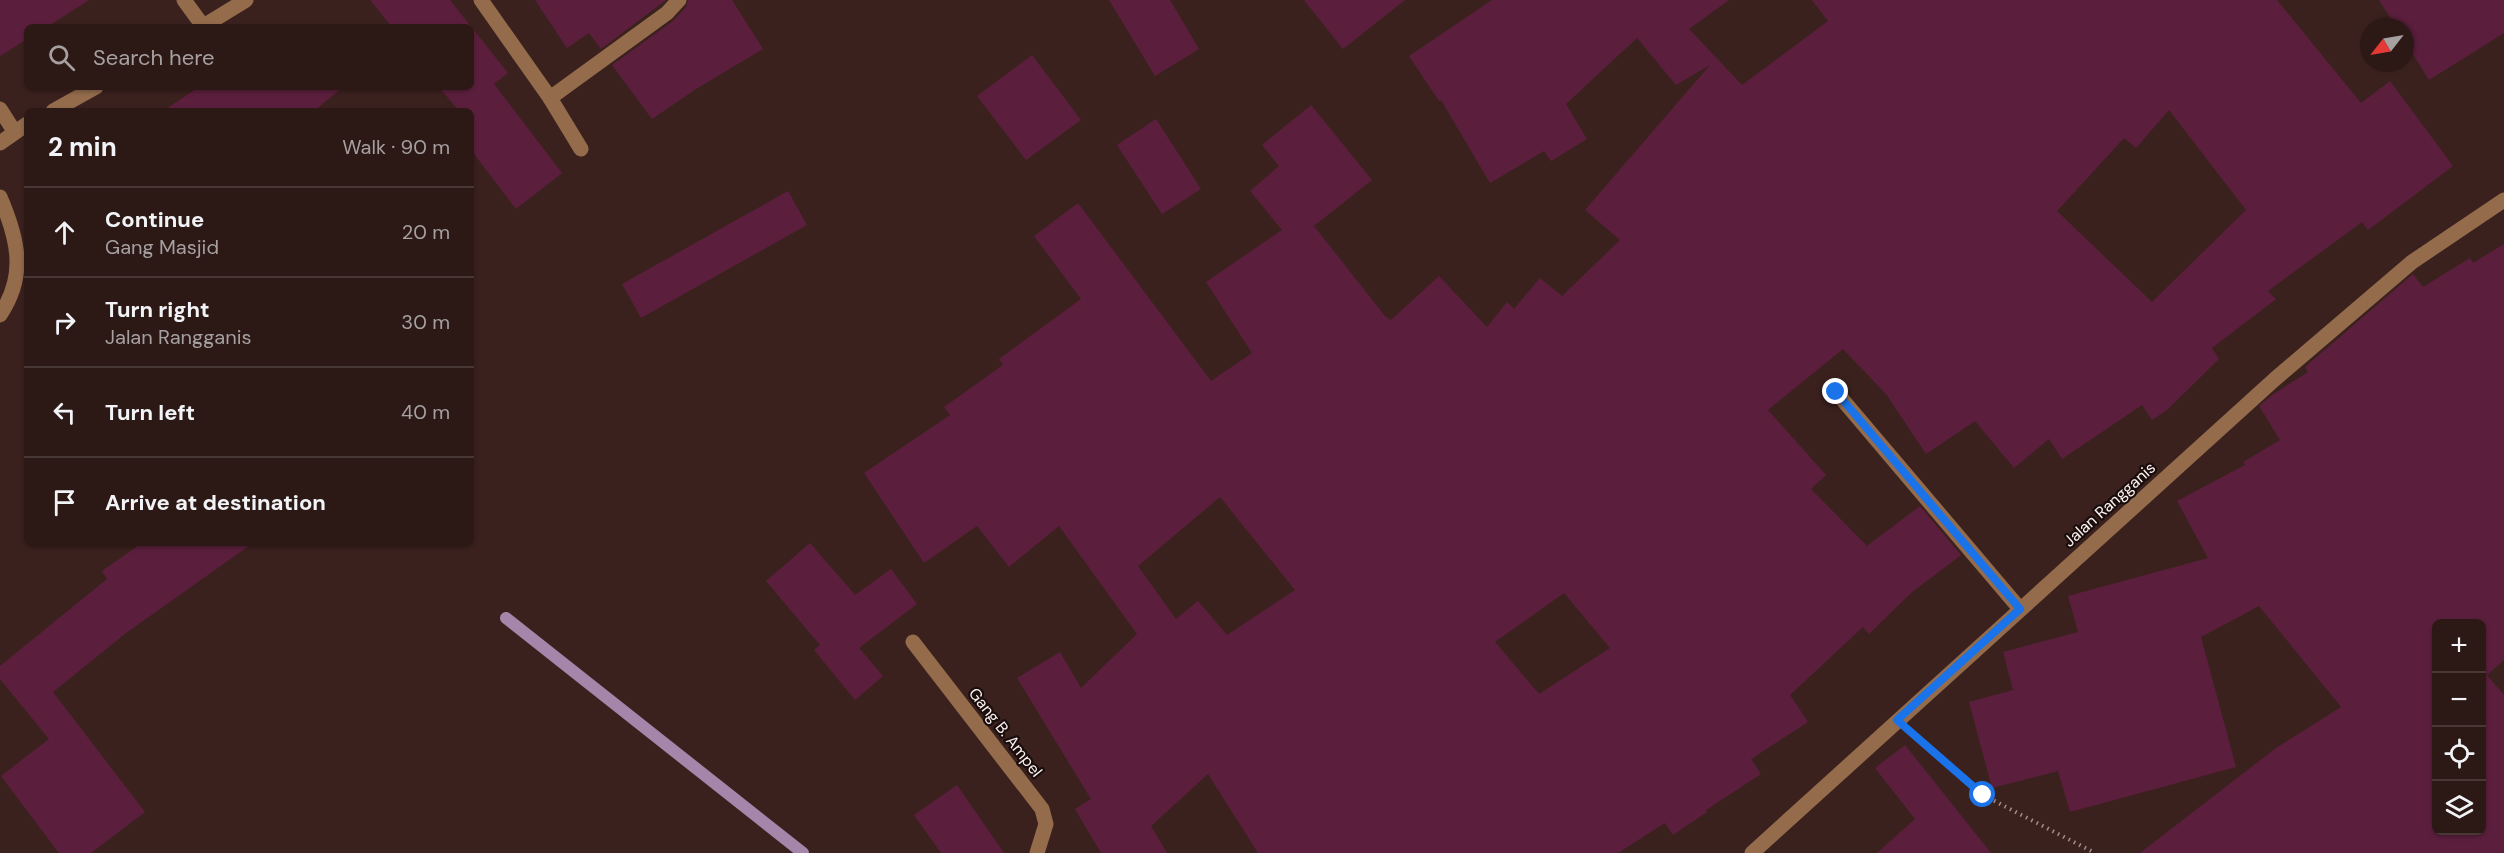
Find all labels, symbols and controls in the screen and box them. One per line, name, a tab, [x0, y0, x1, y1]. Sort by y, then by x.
north arrow	[2360, 18, 2414, 72]
search box	[24, 24, 474, 90]
icon: search	[45, 41, 78, 74]
text: Search here	[93, 43, 214, 72]
text: 2 min	[48, 130, 117, 164]
text: Walk · 90 m	[342, 134, 450, 160]
text: Continue	[105, 205, 204, 234]
icon: ahead	[48, 216, 81, 249]
text: 20 m	[402, 219, 450, 245]
text: Gang Masjid	[105, 234, 219, 260]
text: Turn right	[105, 295, 210, 324]
icon: right	[48, 306, 81, 339]
text: 30 m	[401, 309, 450, 335]
text: Jalan Rangganis	[105, 324, 252, 350]
route end	[1822, 378, 1848, 404]
icon: left	[48, 396, 81, 429]
text: Turn left	[105, 398, 195, 427]
text: 40 m	[401, 399, 450, 425]
street label: Jalan Rangganis	[2059, 457, 2160, 551]
icon: arrive	[48, 486, 81, 519]
text: Arrive at destination	[105, 488, 326, 517]
map controls	[2432, 619, 2486, 835]
button: +	[2432, 619, 2486, 673]
button: −	[2432, 673, 2486, 727]
street label: Gang B. Ampel	[964, 683, 1047, 781]
button: locate	[2432, 727, 2486, 781]
route start	[1969, 781, 1995, 807]
button: layers	[2432, 781, 2486, 835]

